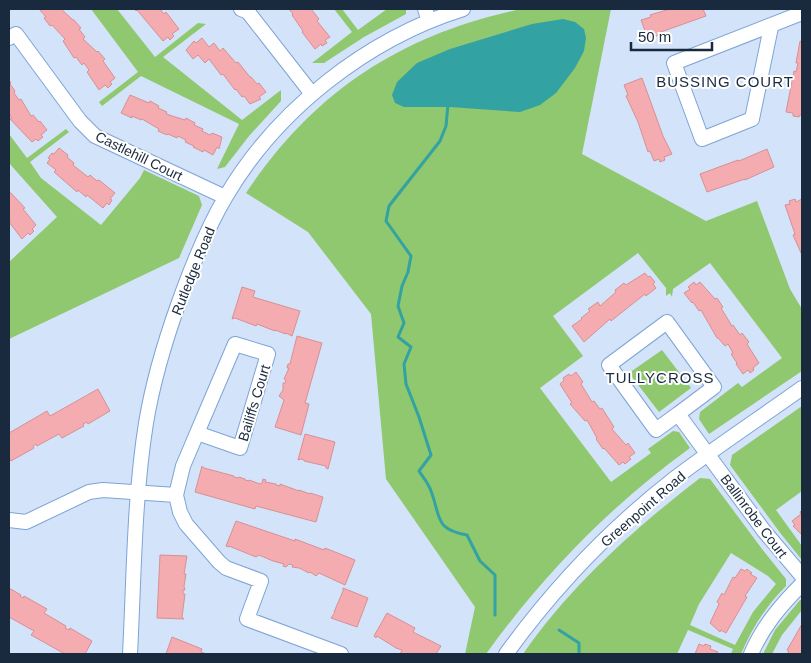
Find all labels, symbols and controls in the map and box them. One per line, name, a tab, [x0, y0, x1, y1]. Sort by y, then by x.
scale bar	[631, 20, 712, 52]
text: 50 m	[638, 28, 671, 45]
district label: BUSSING COURT	[656, 73, 794, 90]
street label: Castlehill Court	[93, 128, 185, 184]
street label: Rutledge Road	[168, 225, 218, 317]
street label: Bailiffs Court	[235, 363, 273, 443]
district label: TULLYCROSS	[606, 369, 714, 386]
street label: Greenpoint Road	[598, 468, 688, 550]
street label: Ballinrobe Court	[717, 471, 791, 561]

